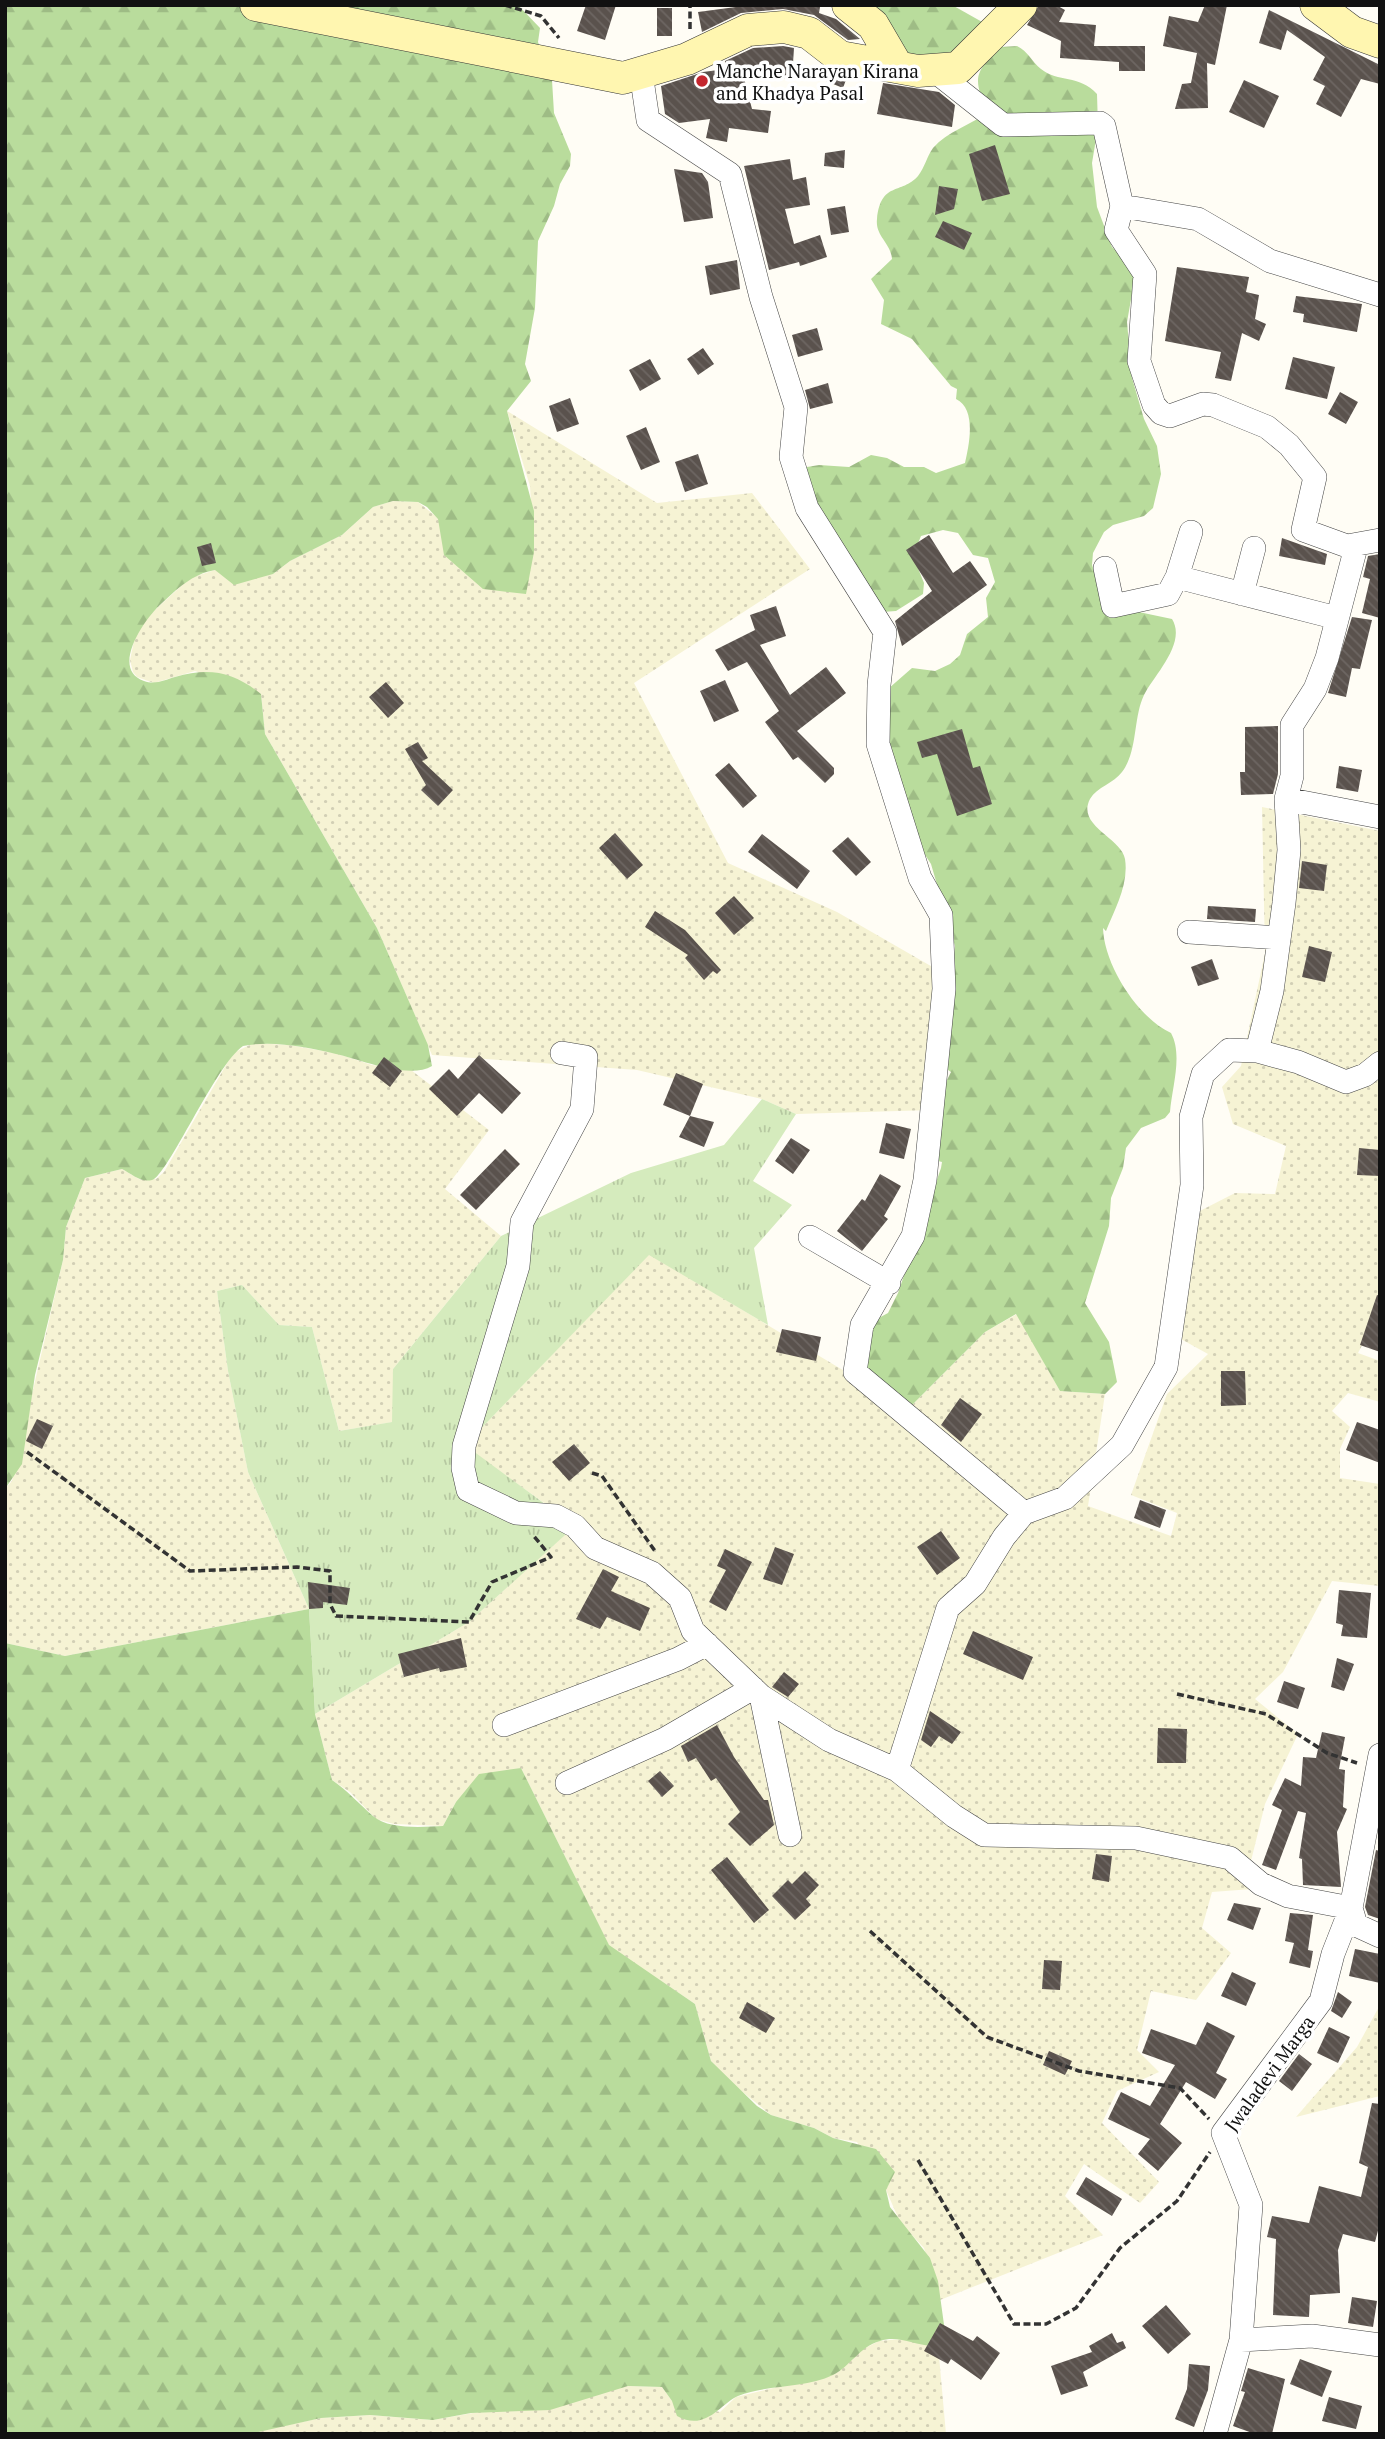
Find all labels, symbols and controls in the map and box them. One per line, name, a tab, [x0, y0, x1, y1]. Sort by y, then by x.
place label: Manche Narayan Kirana and Khadya Pasal	[716, 58, 919, 105]
marker: Manche Narayan Kirana and Khadya Pasal	[694, 73, 710, 89]
street label: Jwaladevi Marga	[1218, 2010, 1320, 2136]

